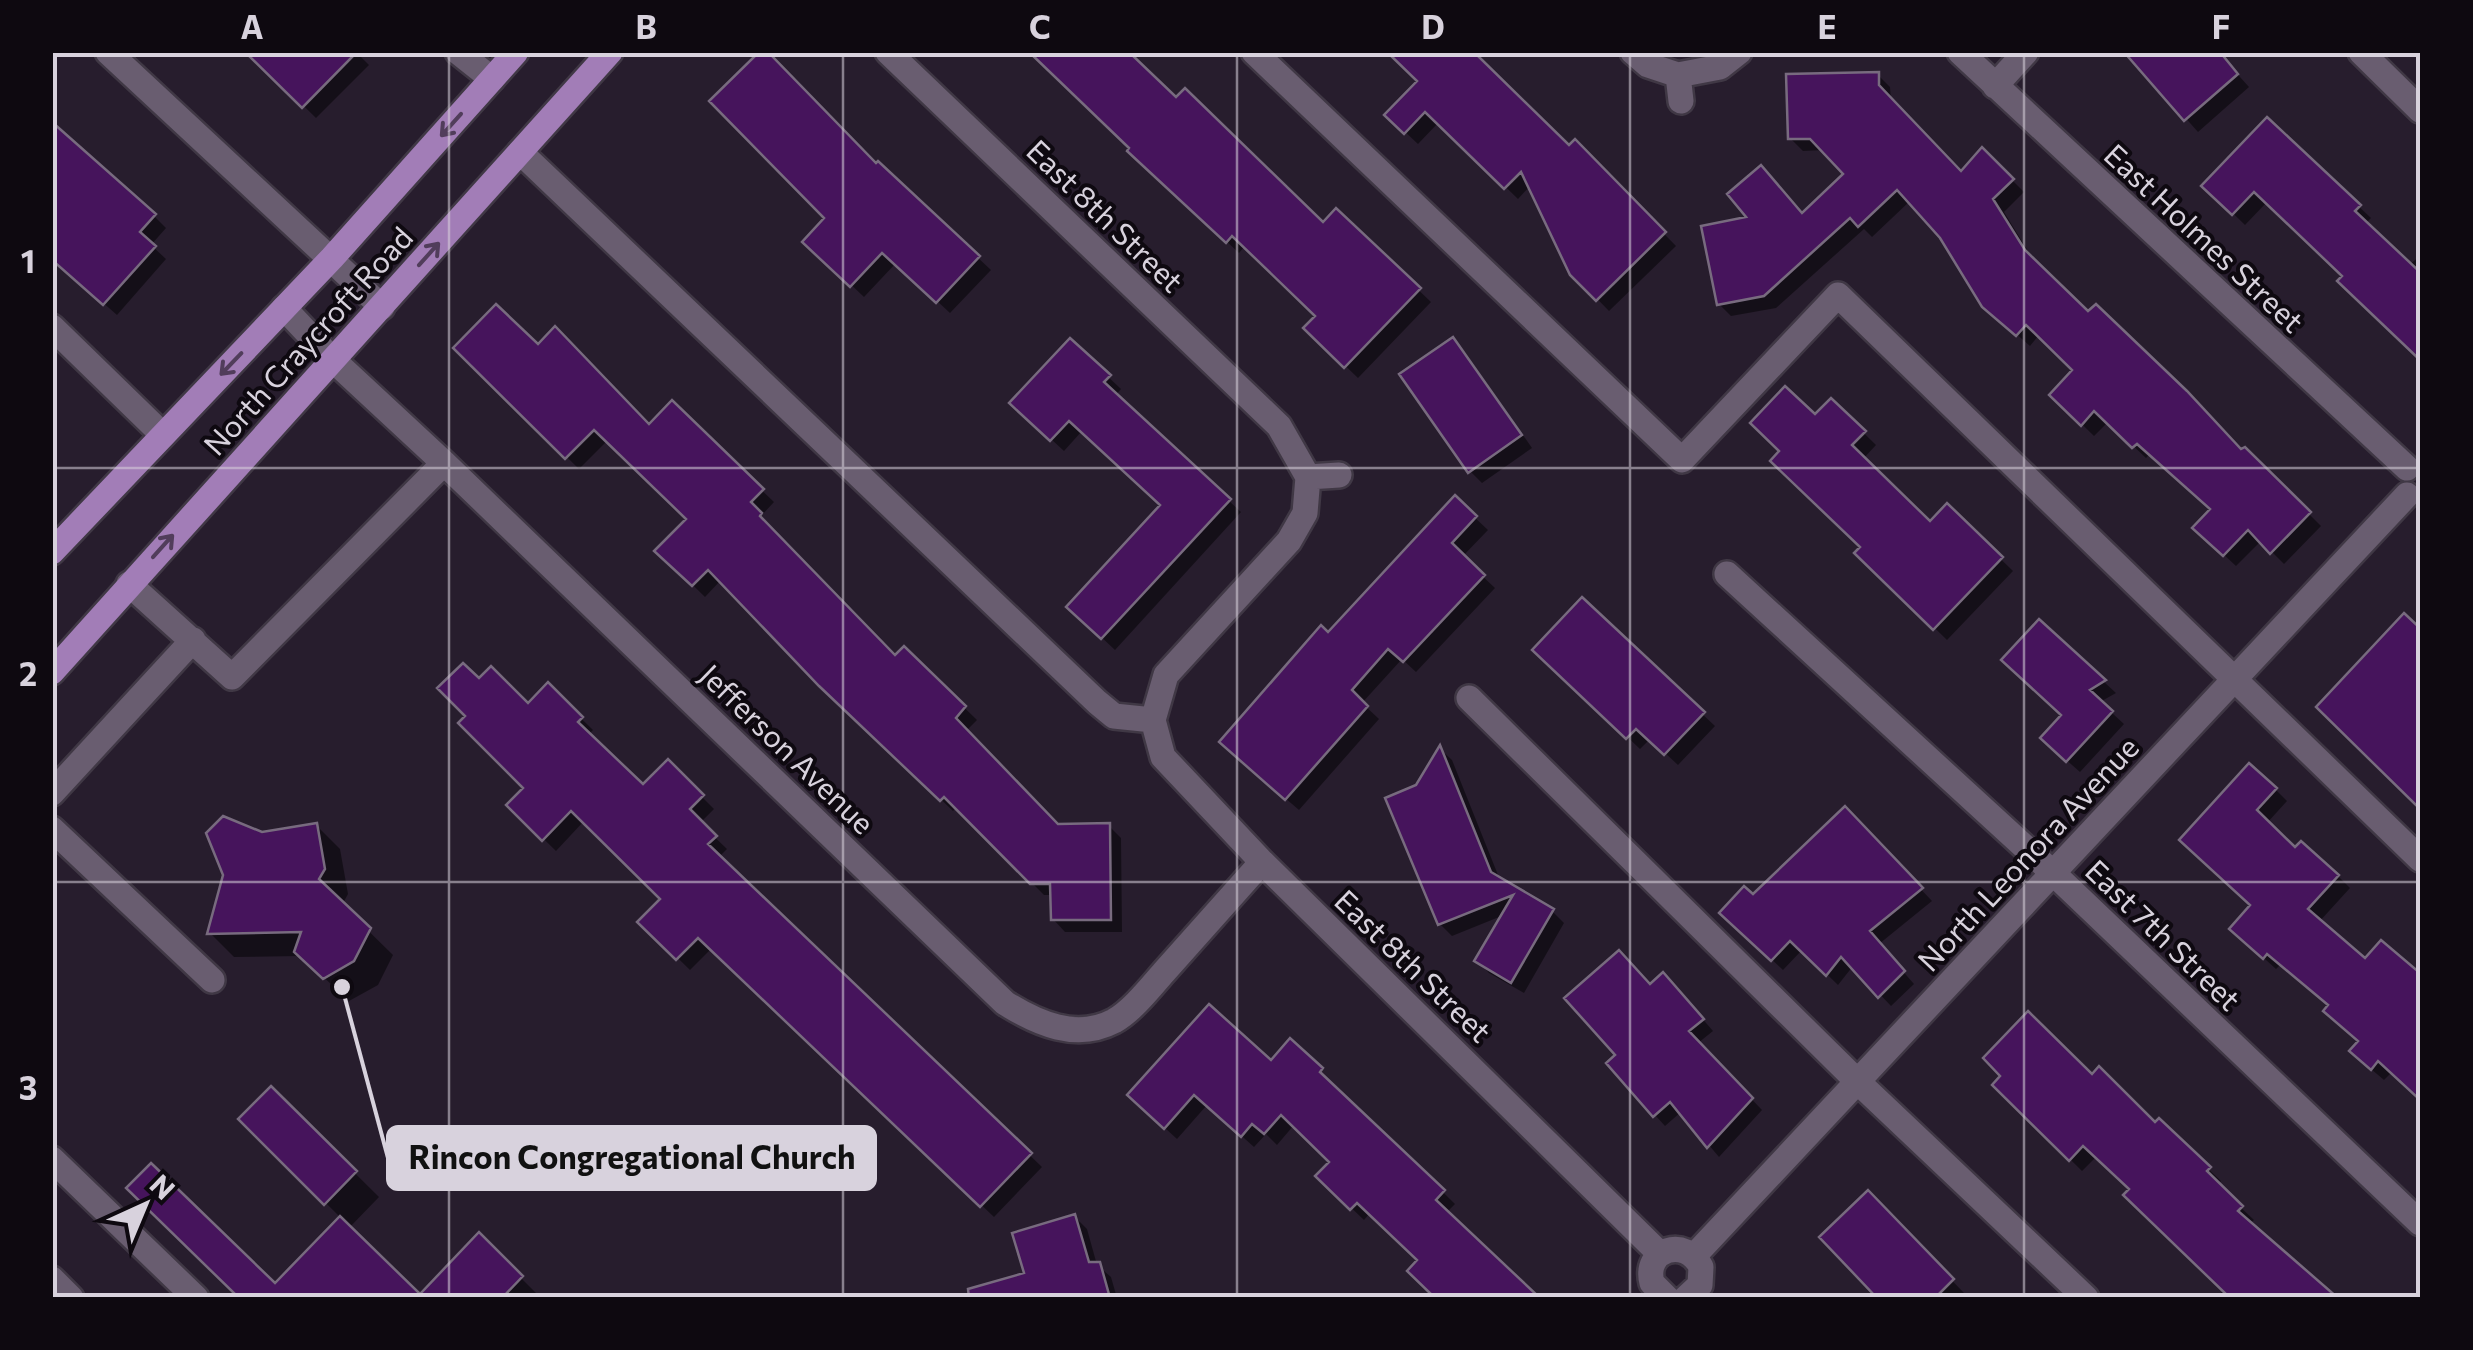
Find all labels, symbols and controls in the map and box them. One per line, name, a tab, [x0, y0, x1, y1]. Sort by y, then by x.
text: A	[241, 6, 264, 46]
text: B	[635, 6, 657, 46]
text: C	[1029, 6, 1051, 46]
text: D	[1421, 6, 1445, 46]
text: E	[1817, 6, 1837, 46]
text: F	[2212, 6, 2230, 46]
one-way arrow	[440, 112, 463, 137]
street label: East 8th Street	[1020, 131, 1192, 299]
street label: East Holmes Street	[2098, 135, 2312, 339]
street label: North Craycroft Road	[195, 218, 419, 462]
text: 1	[21, 240, 35, 280]
one-way arrow	[418, 242, 441, 267]
one-way arrow	[219, 352, 243, 376]
one-way arrow	[152, 534, 175, 559]
text: 2	[19, 653, 37, 693]
street label: Jefferson Avenue	[693, 655, 883, 841]
street label: North Leonora Avenue	[1909, 728, 2145, 978]
street label: East 7th Street	[2079, 851, 2249, 1017]
street label: East 8th Street	[1328, 881, 1500, 1049]
text: 3	[19, 1067, 37, 1107]
callout: Rincon Congregational Church	[388, 1127, 875, 1189]
text: Rincon Congregational Church	[409, 1136, 856, 1176]
north arrow	[95, 1155, 195, 1255]
text: N	[144, 1167, 182, 1206]

